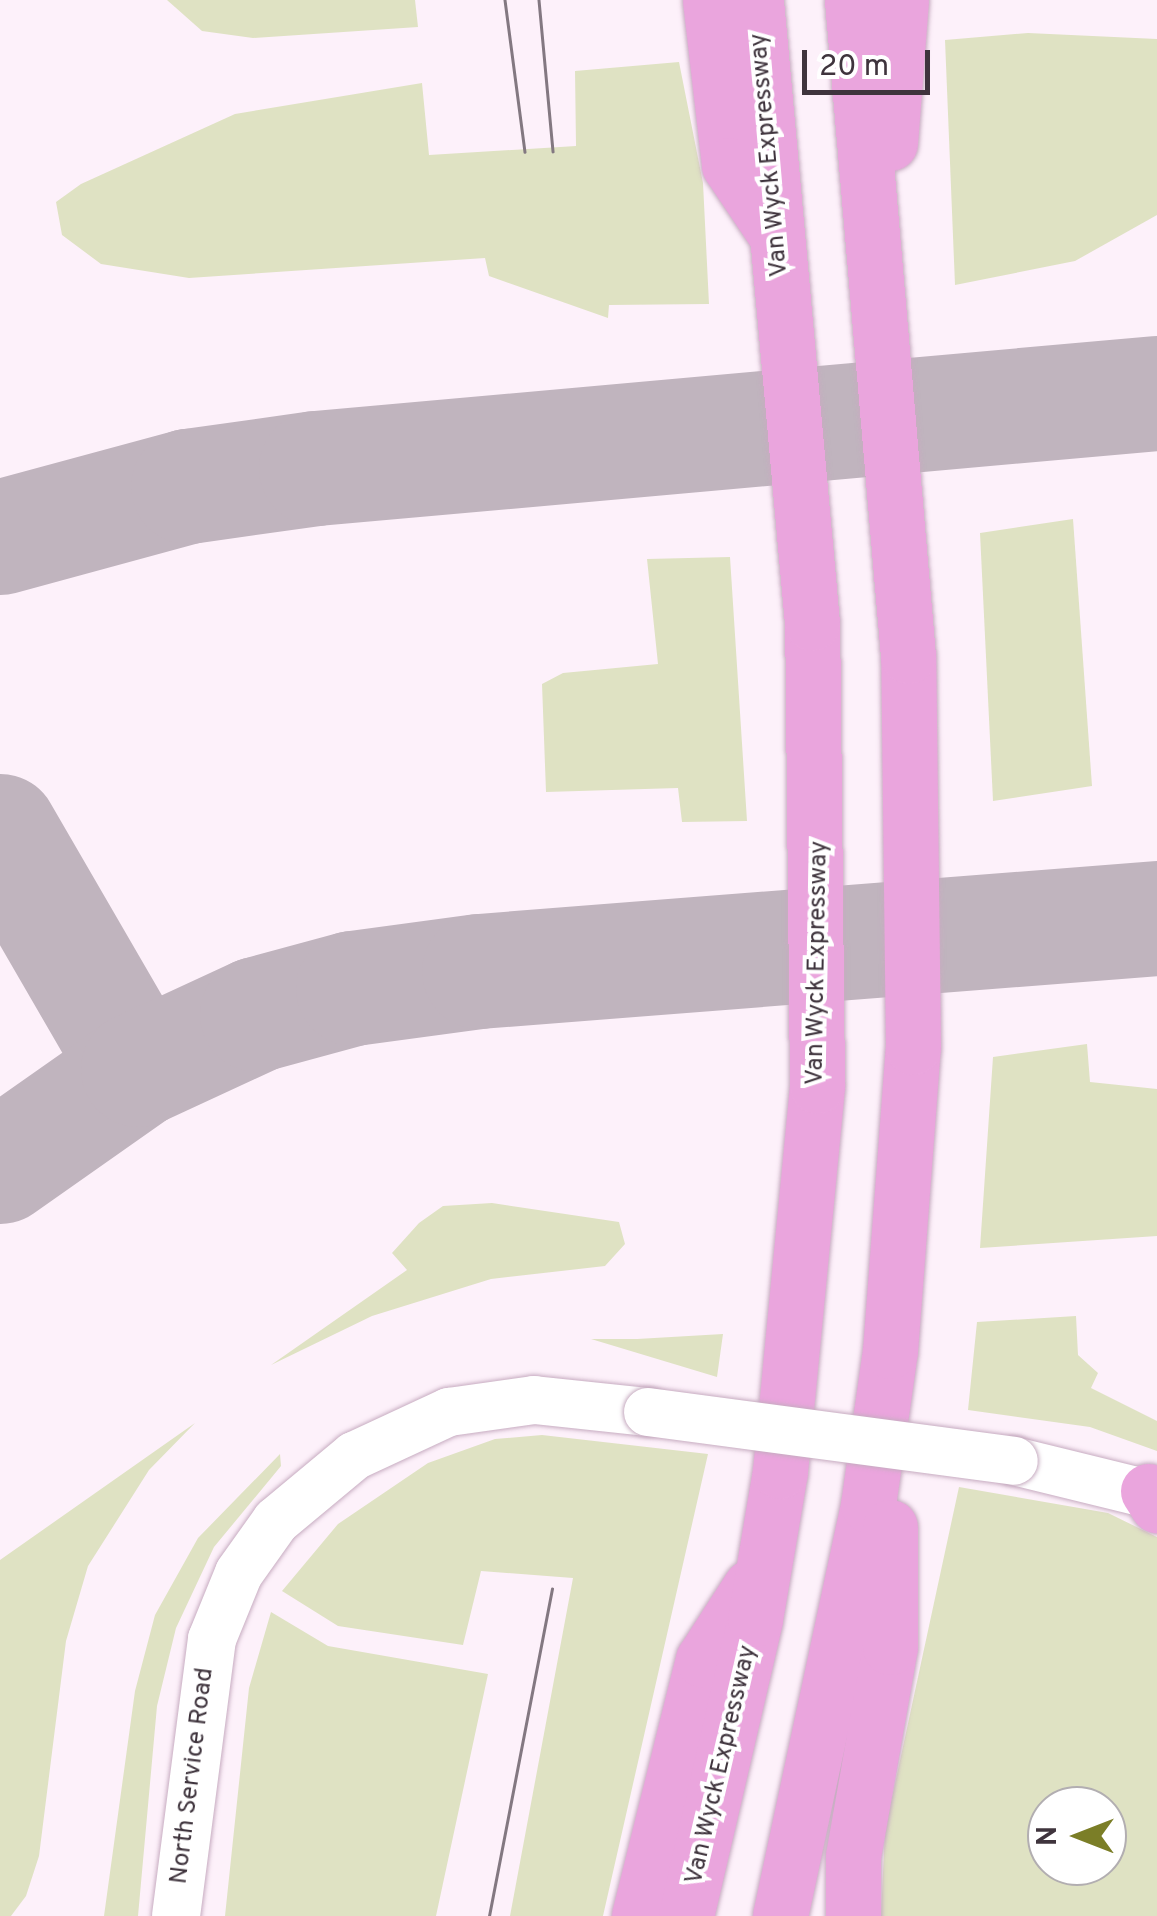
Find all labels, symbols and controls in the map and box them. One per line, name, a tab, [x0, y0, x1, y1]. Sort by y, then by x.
scale bar	[807, 30, 934, 92]
street label: Van Wyck Expressway	[744, 32, 796, 278]
text: 20 m	[819, 49, 889, 86]
street label: Van Wyck Expressway	[801, 840, 835, 1086]
street label: Van Wyck Expressway	[680, 1642, 764, 1888]
street label: North Service Road	[165, 1666, 221, 1886]
north arrow	[1027, 1786, 1127, 1886]
text: N	[1031, 1826, 1067, 1846]

